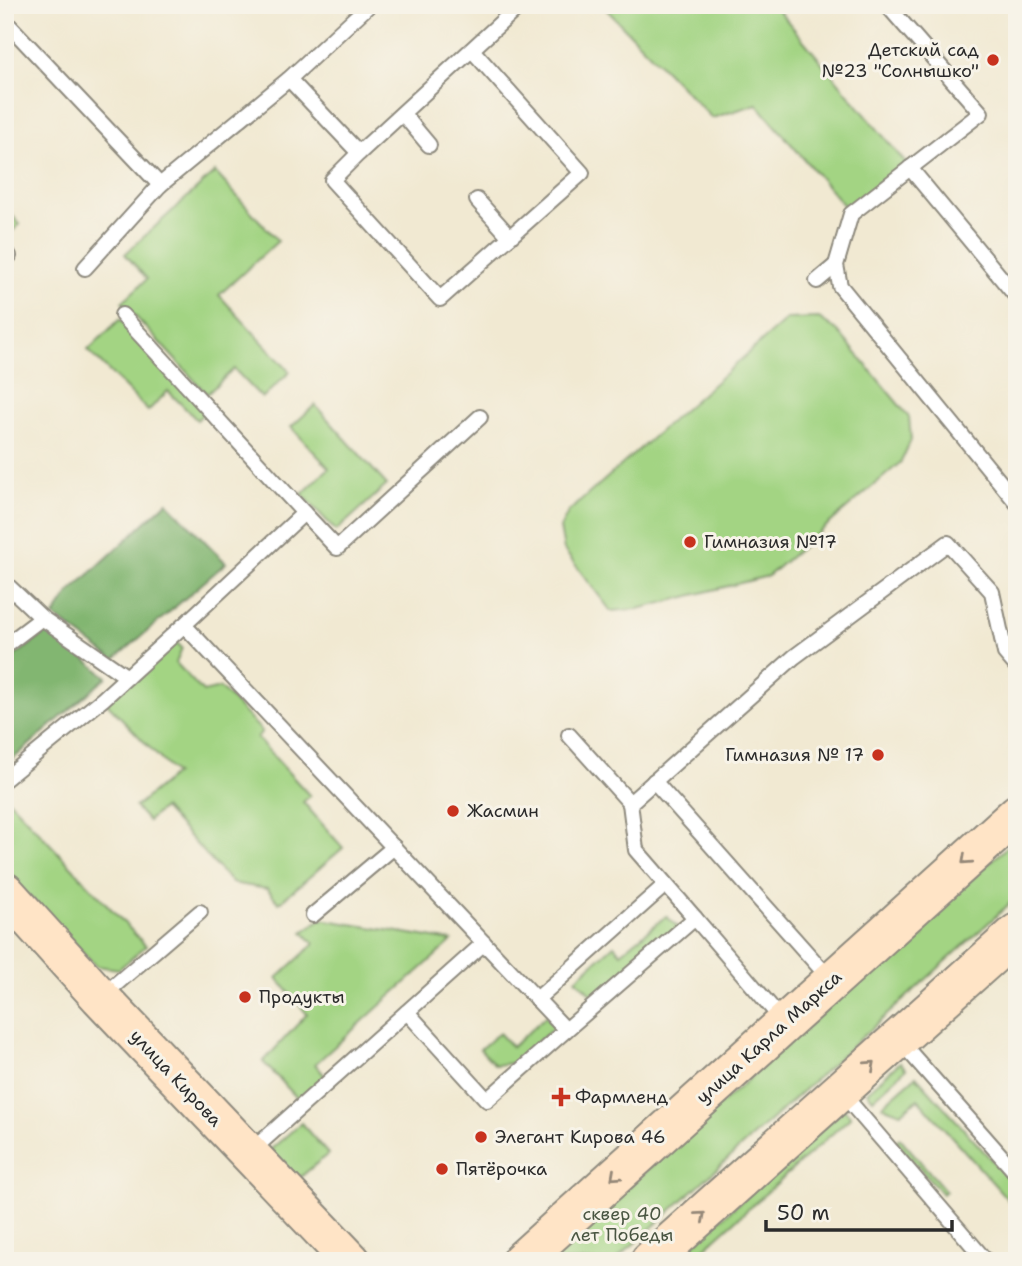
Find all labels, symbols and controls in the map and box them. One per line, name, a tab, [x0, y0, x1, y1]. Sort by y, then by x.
place label: Детский сад №23 "Солнышко"	[822, 38, 980, 83]
marker: Детский сад №23 "Солнышко"	[985, 52, 1001, 68]
place label: Гимназия №17	[704, 530, 837, 554]
marker: Гимназия №17	[682, 534, 698, 550]
place label: Гимназия № 17	[725, 743, 864, 767]
marker: Гимназия № 17	[870, 747, 886, 763]
place label: Жасмин	[467, 799, 539, 823]
marker: Жасмин	[445, 803, 461, 819]
one-way arrow	[961, 852, 974, 864]
street label: улица Карла Маркса	[691, 965, 847, 1109]
place label: Продукты	[259, 985, 345, 1009]
marker: Продукты	[237, 989, 253, 1005]
street label: улица Кирова	[125, 1024, 227, 1132]
one-way arrow	[863, 1061, 876, 1073]
place label: Фармленд	[575, 1085, 669, 1109]
marker: Фармленд	[553, 1089, 569, 1105]
place label: Элегант Кирова 46	[495, 1125, 666, 1149]
marker: Элегант Кирова 46	[473, 1129, 489, 1145]
place label: Пятёрочка	[456, 1157, 547, 1181]
marker: Пятёрочка	[434, 1161, 450, 1177]
one-way arrow	[610, 1168, 623, 1180]
scale bar	[766, 1189, 952, 1233]
text: 50 m	[777, 1199, 830, 1227]
park label: сквер 40 лет Победы	[571, 1202, 673, 1247]
one-way arrow	[693, 1211, 706, 1224]

